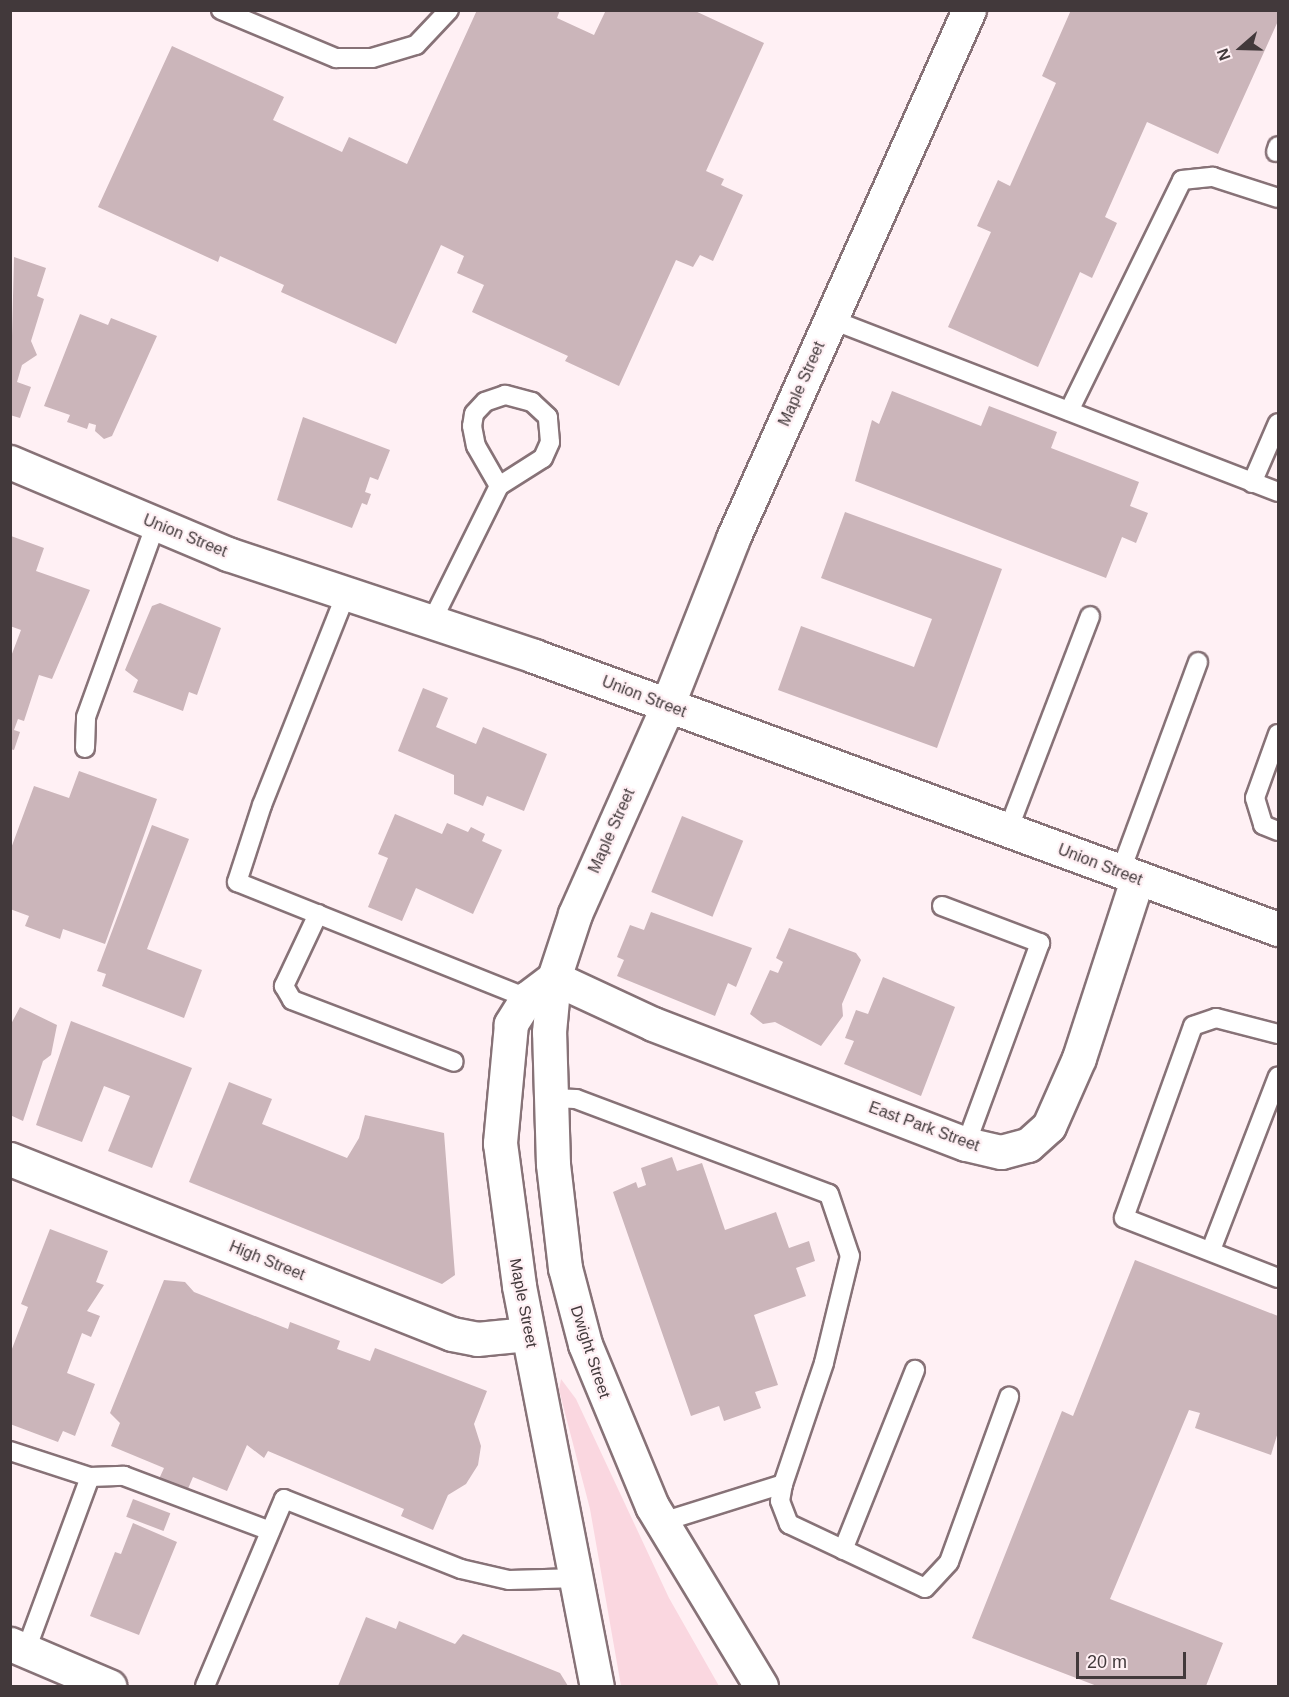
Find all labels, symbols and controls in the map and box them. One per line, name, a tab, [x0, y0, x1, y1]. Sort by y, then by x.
north arrow	[1211, 18, 1271, 78]
text: N	[1214, 46, 1234, 63]
street label: Maple Street	[775, 339, 829, 429]
street label: Union Street	[140, 510, 230, 562]
street label: Union Street	[599, 672, 689, 722]
street label: Maple Street	[585, 786, 639, 876]
street label: Union Street	[1055, 840, 1145, 890]
street label: East Park Street	[866, 1098, 982, 1156]
street label: High Street	[226, 1237, 308, 1285]
street label: Maple Street	[505, 1257, 541, 1349]
street label: Dwight Street	[566, 1303, 614, 1401]
scale bar	[1079, 1640, 1188, 1678]
text: 20 m	[1087, 1652, 1127, 1672]

